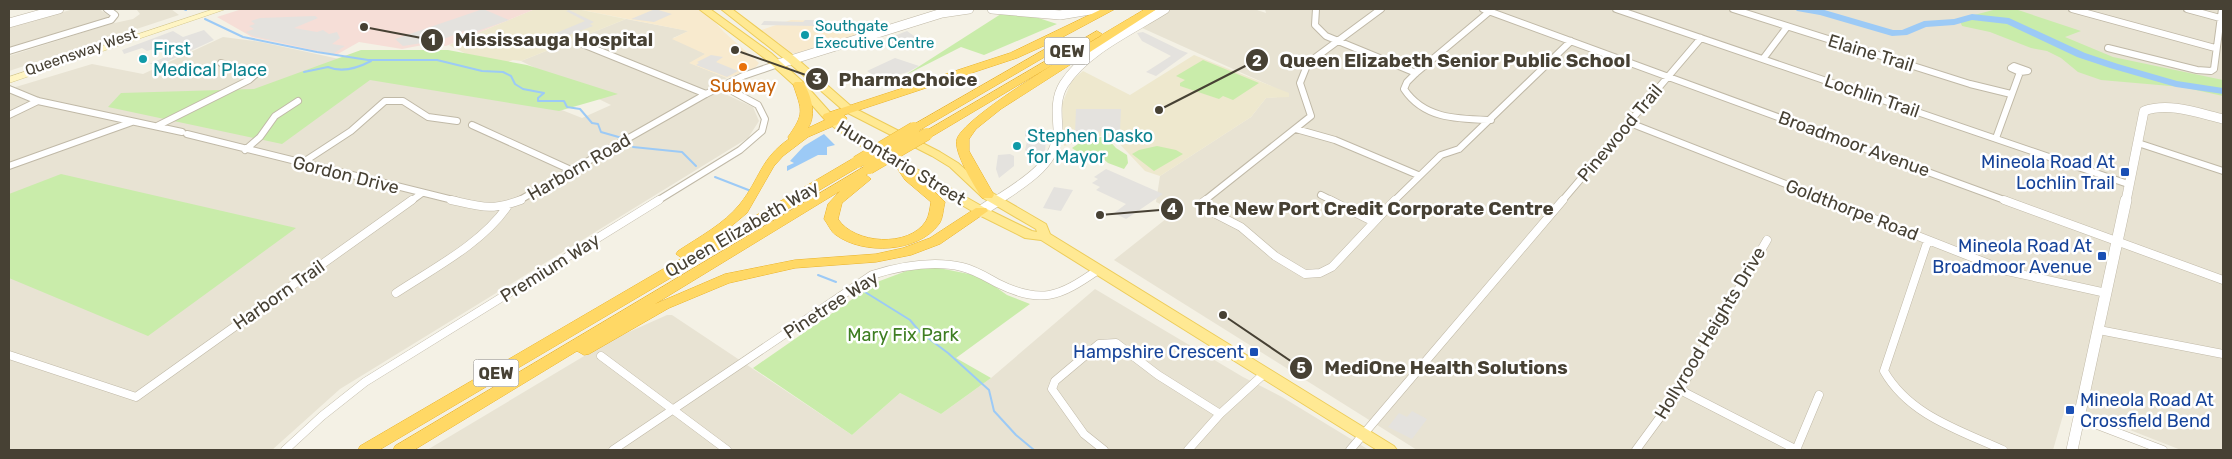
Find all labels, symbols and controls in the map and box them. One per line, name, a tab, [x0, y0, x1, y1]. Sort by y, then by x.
place label: Southgate Executive Centre	[815, 17, 934, 52]
callout: Mississauga Hospital	[420, 23, 663, 57]
street label: Queensway West	[23, 24, 140, 80]
text: Mississauga Hospital	[455, 28, 653, 51]
marker: Southgate Executive Centre	[799, 29, 811, 41]
street label: Elaine Trail	[1825, 29, 1917, 77]
text: 1	[428, 31, 436, 49]
road number: QEW	[1044, 37, 1090, 64]
place label: First Medical Place	[153, 38, 267, 81]
callout: Queen Elizabeth Senior Public School	[1244, 43, 1641, 77]
text: Queen Elizabeth Senior Public School	[1279, 49, 1631, 72]
text: 2	[1252, 52, 1262, 70]
marker: First Medical Place	[137, 53, 149, 65]
marker: Subway	[737, 61, 749, 73]
callout: PharmaChoice	[804, 62, 988, 96]
text: PharmaChoice	[839, 68, 977, 91]
street label: Lochlin Trail	[1822, 69, 1922, 123]
text: 3	[812, 70, 822, 88]
place label: Subway	[710, 75, 776, 97]
street label: Pinewood Trail	[1573, 80, 1667, 186]
street label: Broadmoor Avenue	[1775, 106, 1933, 182]
street label: Hurontario Street	[833, 116, 969, 210]
place label: Stephen Dasko for Mayor	[1027, 125, 1153, 168]
street label: Harborn Road	[523, 129, 635, 205]
marker: Stephen Dasko for Mayor	[1011, 140, 1023, 152]
street label: Gordon Drive	[290, 151, 402, 199]
place label: Mineola Road At Lochlin Trail	[1981, 151, 2115, 194]
marker: Mineola Road At Lochlin Trail	[2119, 166, 2131, 178]
street label: Goldthorpe Road	[1782, 175, 1922, 245]
street label: Queen Elizabeth Way	[661, 176, 823, 282]
callout: The New Port Credit Corporate Centre	[1159, 192, 1564, 226]
text: The New Port Credit Corporate Centre	[1194, 197, 1554, 220]
text: 4	[1167, 200, 1177, 218]
street label: Premium Way	[496, 229, 604, 307]
place label: Mineola Road At Broadmoor Avenue	[1932, 235, 2092, 278]
street label: Hollyrood Heights Drive	[1650, 243, 1770, 423]
marker: Mineola Road At Broadmoor Avenue	[2096, 250, 2108, 262]
street label: Harborn Trail	[229, 255, 329, 335]
street label: Pinetree Way	[780, 266, 883, 344]
park label: Mary Fix Park	[847, 324, 959, 346]
place label: Hampshire Crescent	[1073, 341, 1244, 363]
marker: Hampshire Crescent	[1248, 346, 1260, 358]
callout: MediOne Health Solutions	[1289, 351, 1577, 385]
text: MediOne Health Solutions	[1324, 356, 1568, 379]
road number: QEW	[474, 359, 518, 386]
text: 5	[1296, 359, 1306, 377]
place label: Mineola Road At Crossfield Bend	[2080, 389, 2214, 432]
marker: Mineola Road At Crossfield Bend	[2064, 404, 2076, 416]

